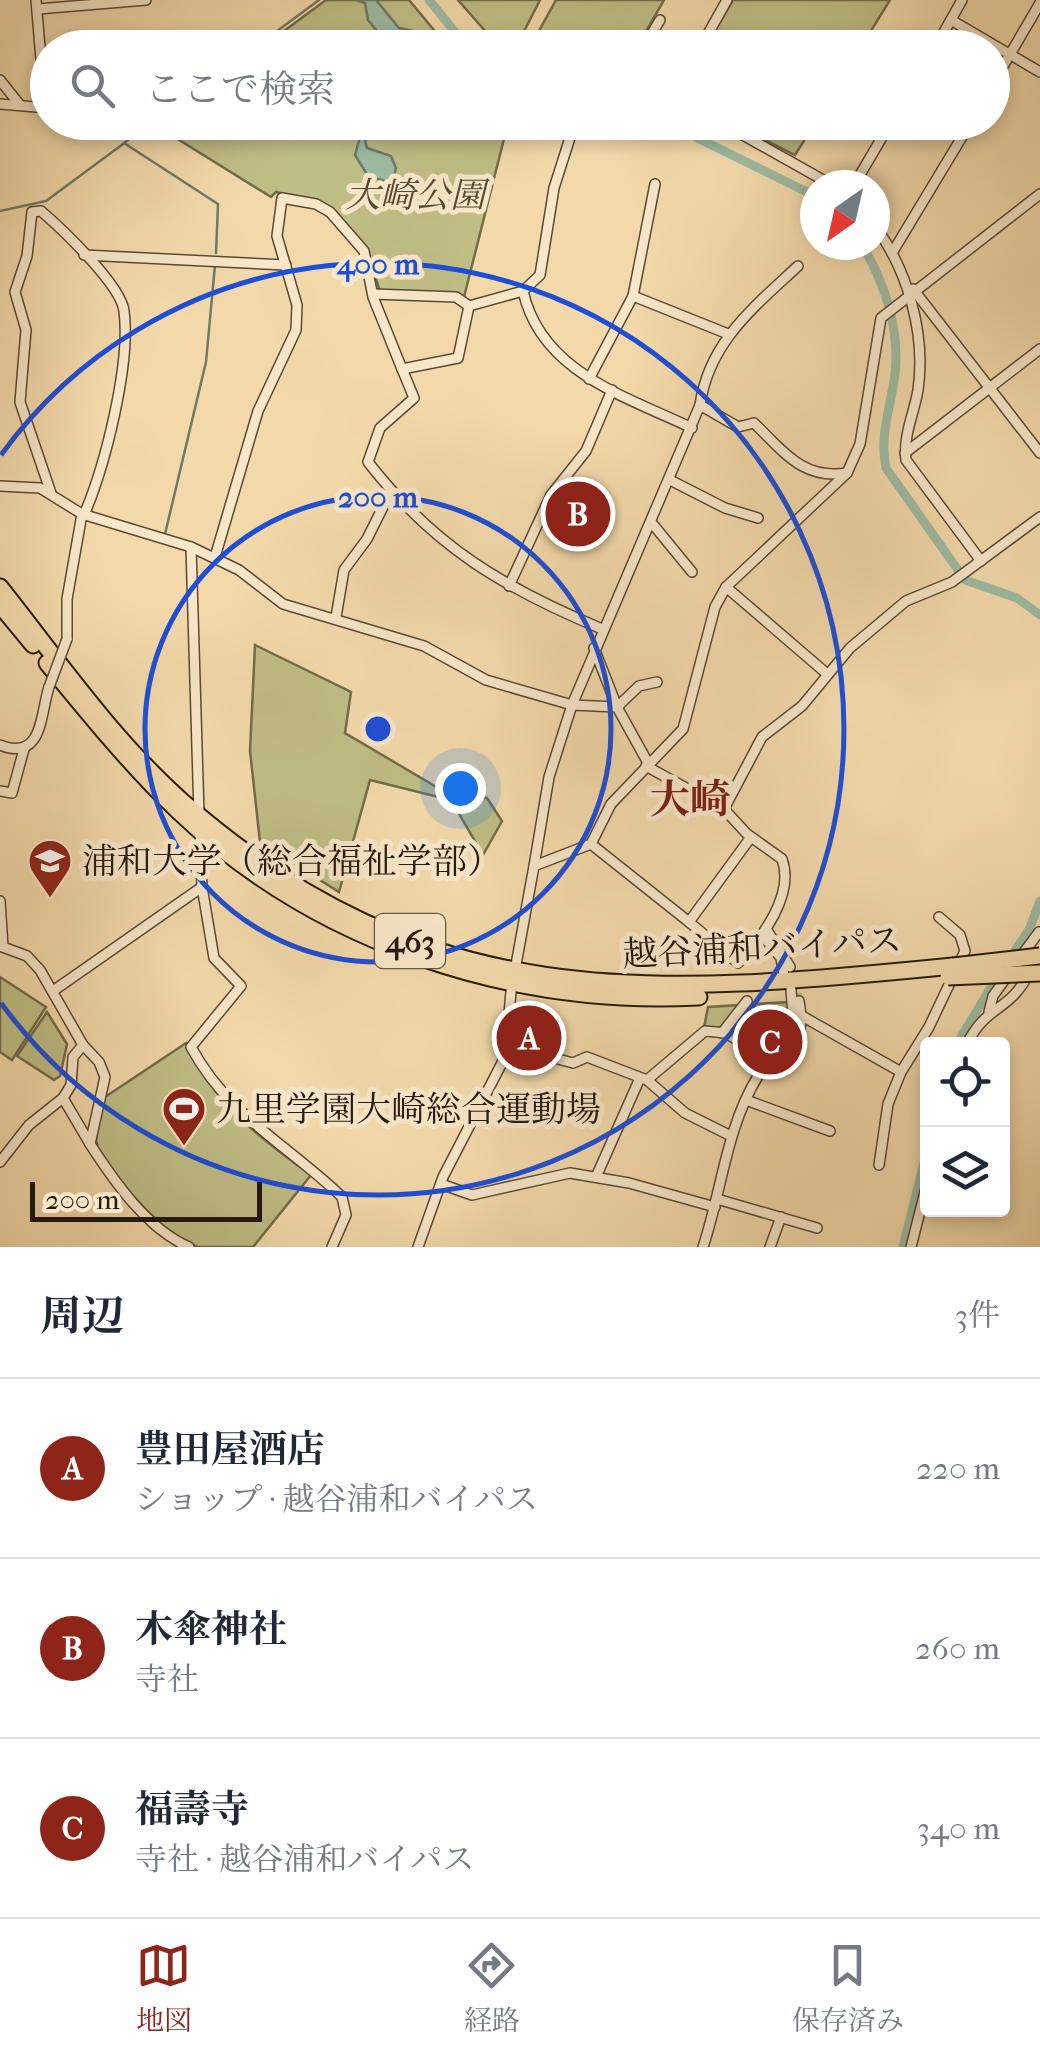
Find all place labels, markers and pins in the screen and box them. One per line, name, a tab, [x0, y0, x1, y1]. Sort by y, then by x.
pin: B	[546, 476, 610, 552]
centre of rings	[360, 711, 396, 747]
school or university icon: 浦和大学（総合福祉学部）	[27, 838, 73, 899]
place label: 浦和大学（総合福祉学部）	[82, 841, 502, 882]
pin: A	[496, 1000, 562, 1076]
pin: C	[738, 1004, 802, 1080]
sports icon: 九里学園大崎総合運動場	[161, 1086, 207, 1147]
place label: 九里学園大崎総合運動場	[216, 1089, 601, 1130]

